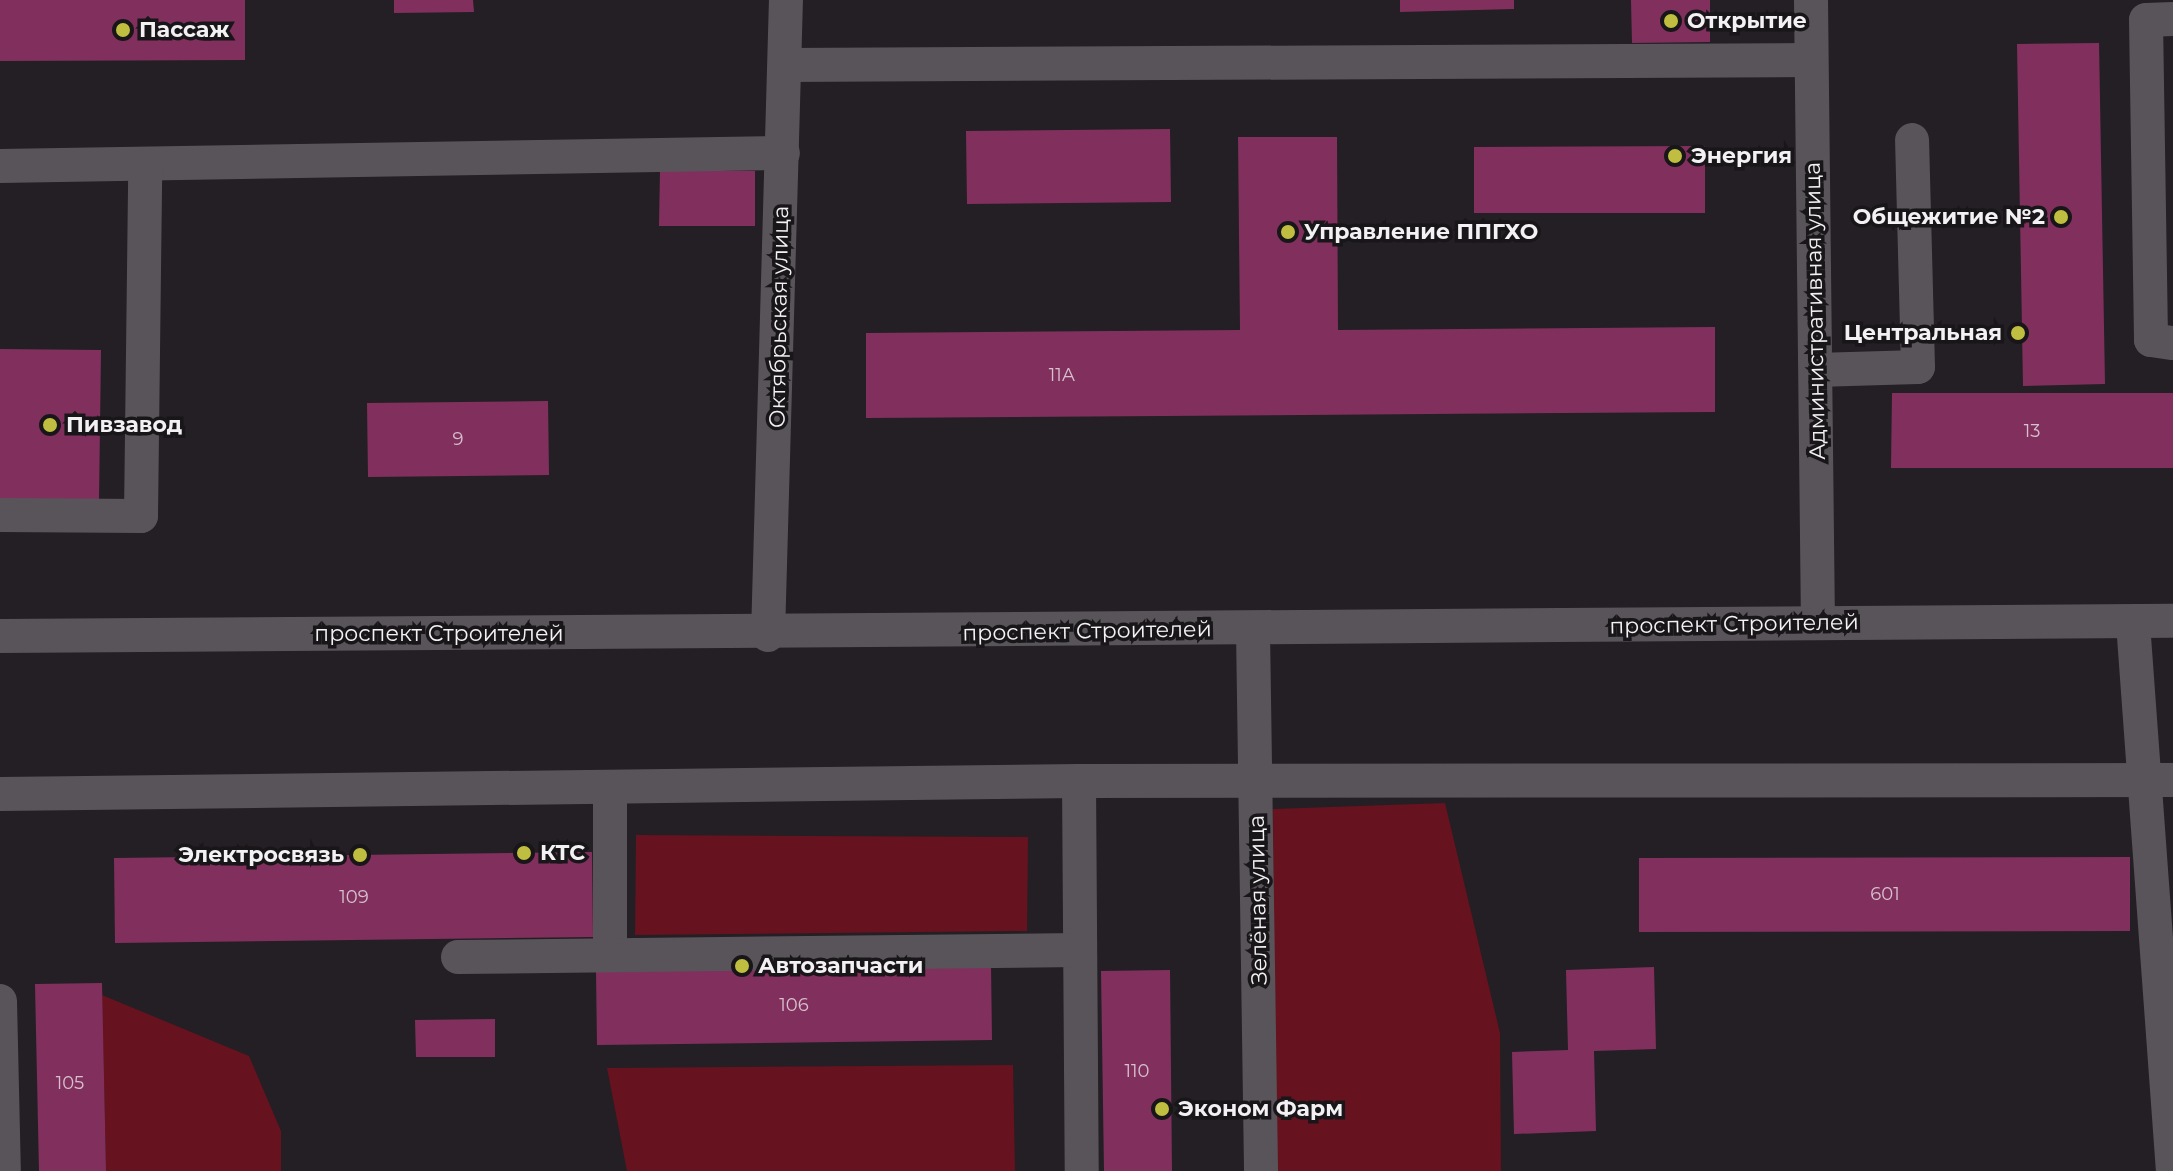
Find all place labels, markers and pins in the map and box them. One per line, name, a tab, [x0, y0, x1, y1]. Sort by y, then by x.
place label: Открытие	[1687, 8, 1807, 34]
marker: Открытие	[1662, 12, 1680, 30]
place label: Пассаж	[139, 17, 229, 43]
marker: Пассаж	[114, 21, 132, 39]
place label: Энергия	[1691, 143, 1792, 169]
marker: Энергия	[1666, 147, 1684, 165]
place label: Общежитие №2	[1853, 204, 2045, 230]
marker: Общежитие №2	[2052, 208, 2070, 226]
place label: Управление ППГХО	[1304, 219, 1538, 245]
marker: Управление ППГХО	[1279, 223, 1297, 241]
place label: Центральная	[1844, 320, 2002, 346]
marker: Центральная	[2009, 324, 2027, 342]
place label: Пивзавод	[66, 412, 182, 438]
marker: Пивзавод	[41, 416, 59, 434]
place label: КТС	[540, 840, 585, 866]
place label: Электросвязь	[178, 842, 344, 868]
marker: КТС	[515, 844, 533, 862]
marker: Электросвязь	[351, 846, 369, 864]
place label: Автозапчасти	[758, 953, 923, 979]
marker: Автозапчасти	[733, 957, 751, 975]
place label: Эконом Фарм	[1178, 1096, 1343, 1122]
marker: Эконом Фарм	[1153, 1100, 1171, 1118]

